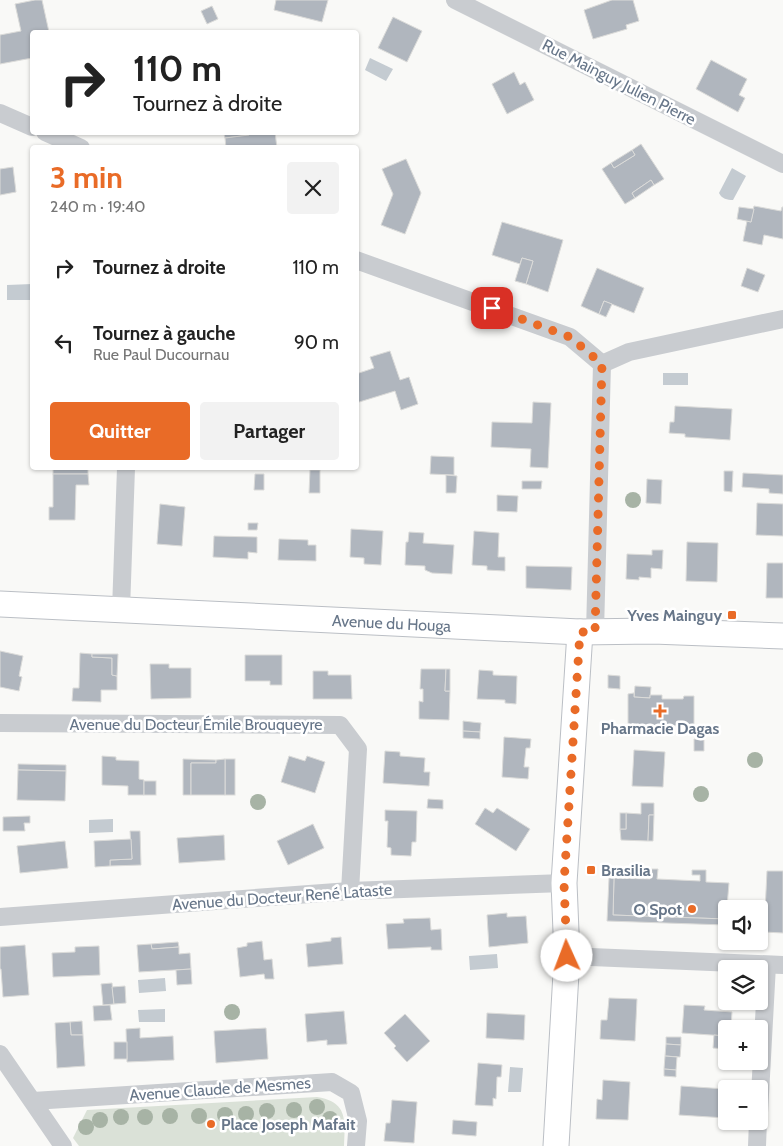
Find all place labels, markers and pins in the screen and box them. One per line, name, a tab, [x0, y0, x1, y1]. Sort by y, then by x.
pin	[471, 287, 513, 329]
place label: Yves Mainguy	[626, 606, 722, 625]
marker: Yves Mainguy	[726, 609, 738, 621]
marker: Pharmacie Dagas	[654, 705, 666, 717]
place label: Pharmacie Dagas	[601, 719, 719, 738]
place label: Brasilia	[601, 861, 651, 880]
marker: Brasilia	[585, 864, 597, 876]
place label: O Spot	[633, 900, 682, 919]
marker: O Spot	[686, 903, 698, 915]
place label: Place Joseph Mafait	[221, 1115, 356, 1134]
marker: Place Joseph Mafait	[205, 1118, 217, 1130]

